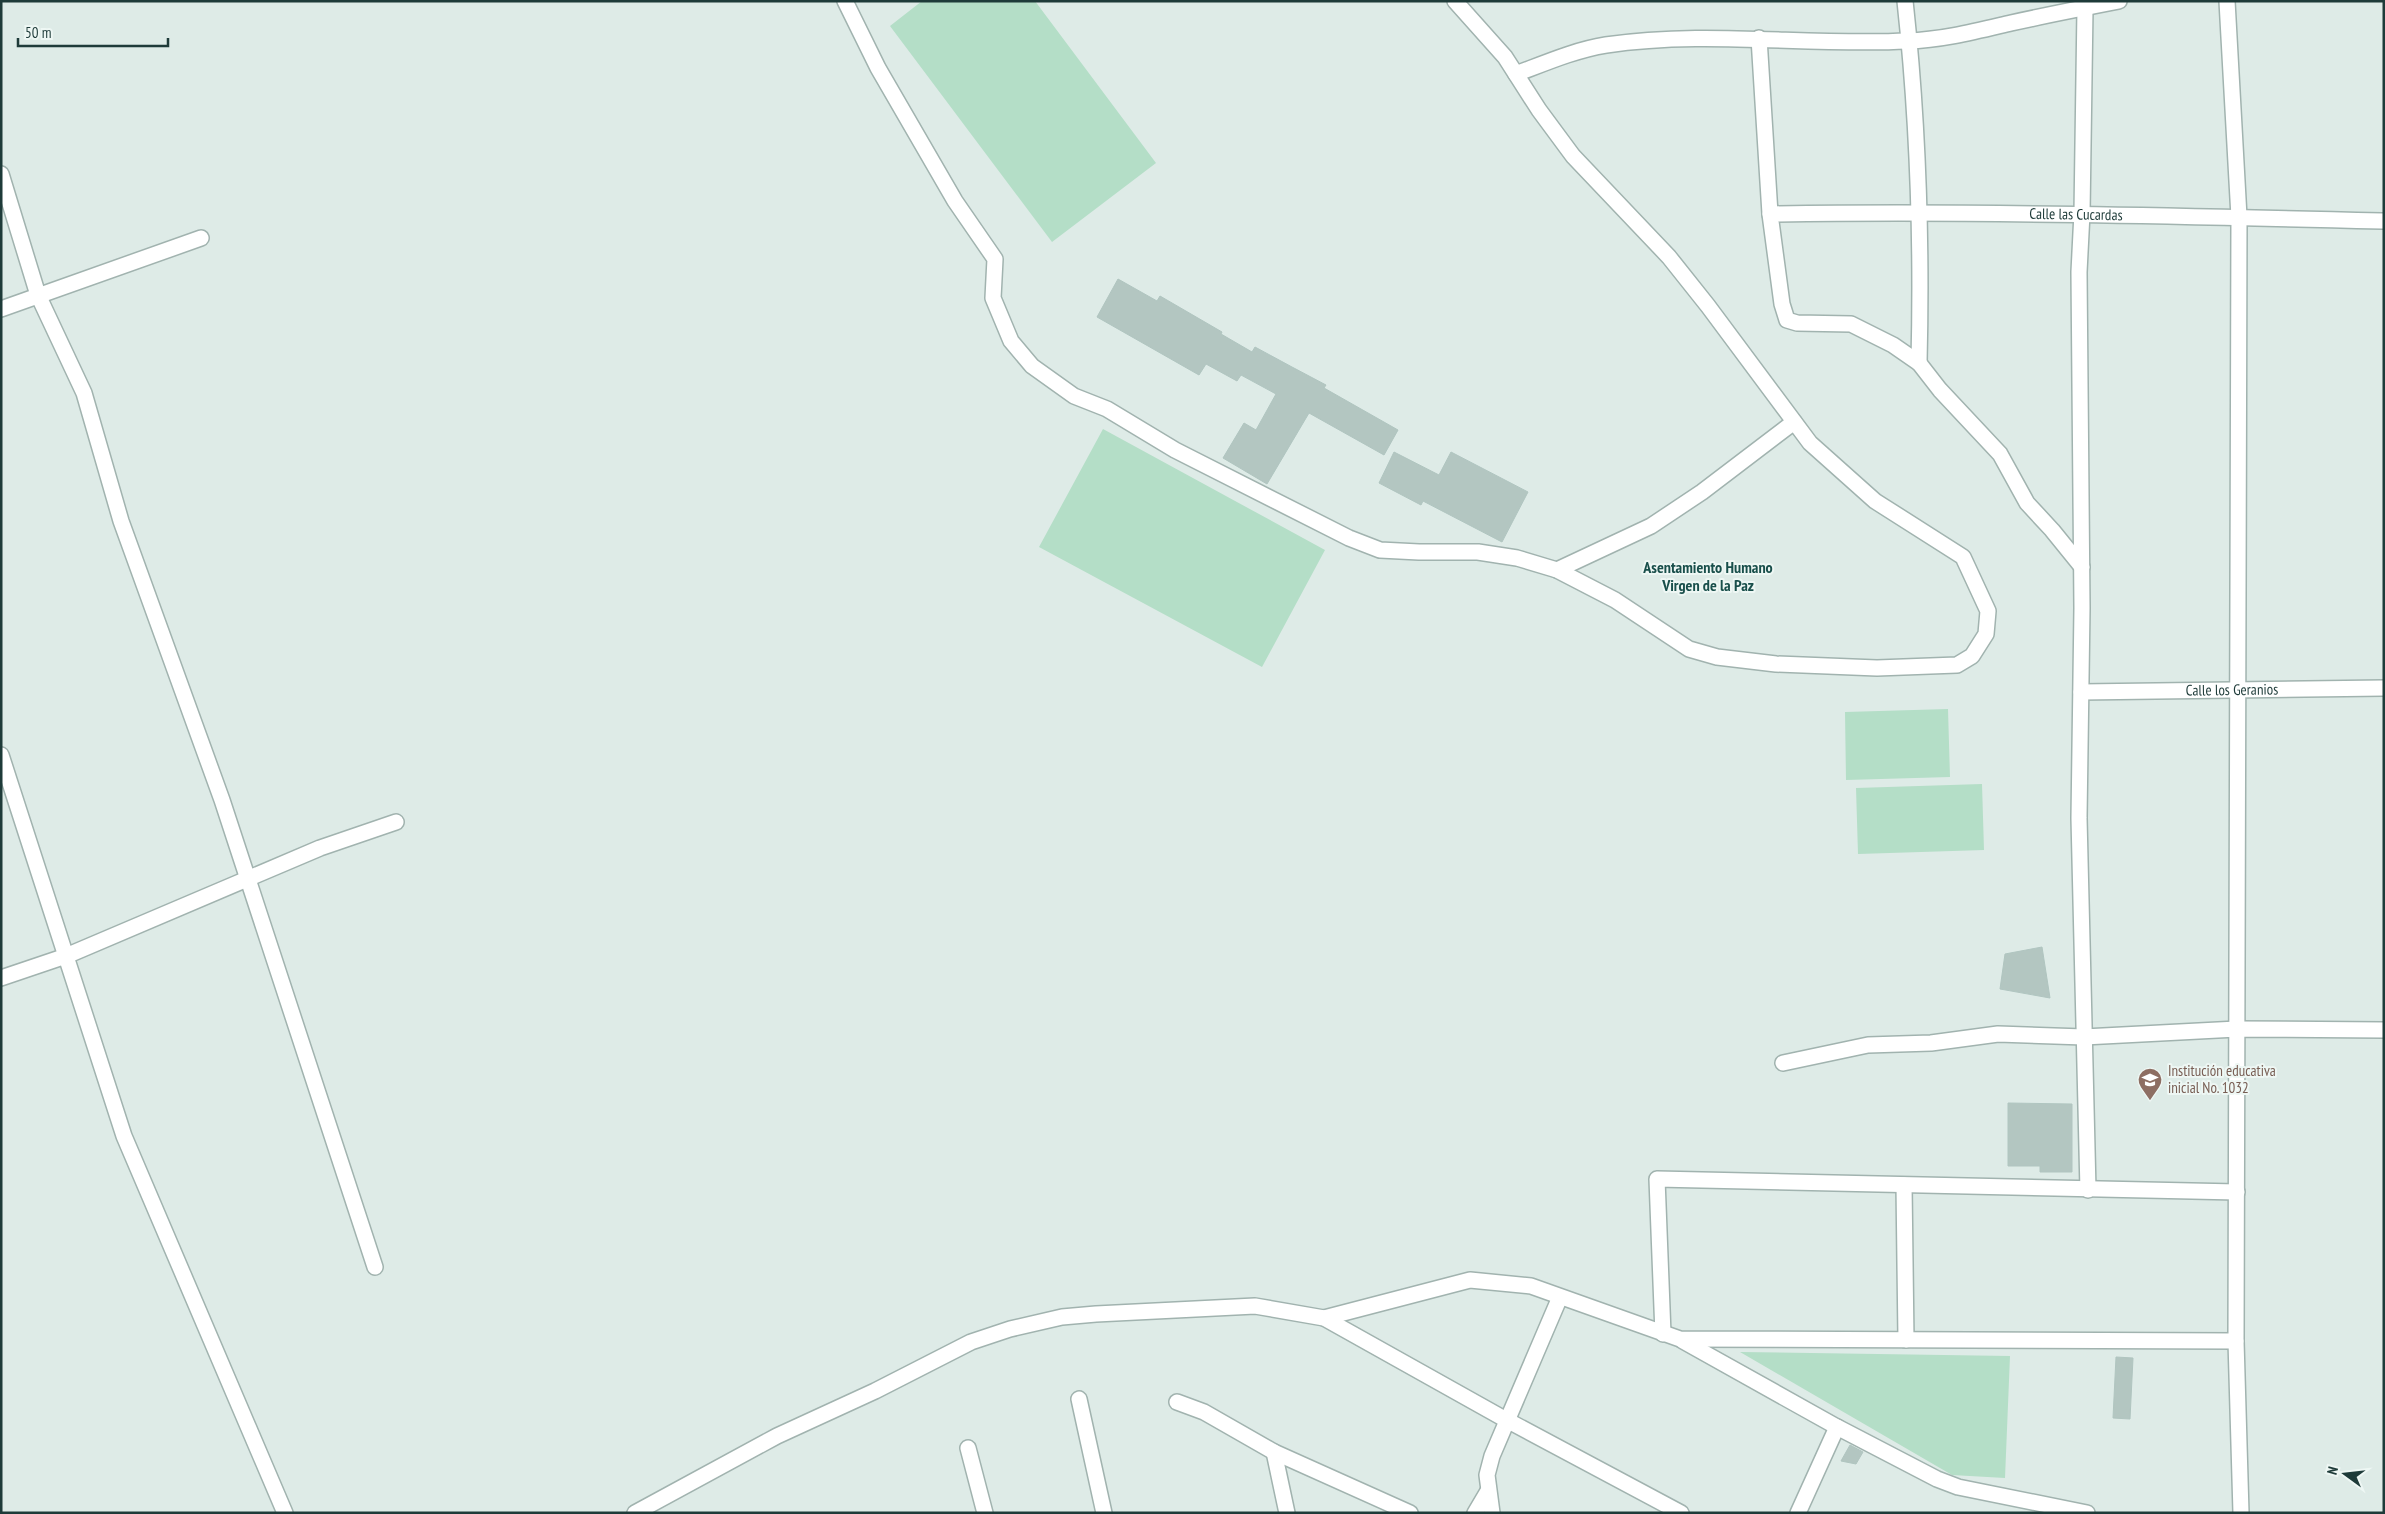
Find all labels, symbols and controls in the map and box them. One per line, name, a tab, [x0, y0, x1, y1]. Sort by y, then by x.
scale bar	[18, 15, 168, 47]
text: 50 m	[25, 23, 51, 42]
street label: Calle las Cucardas	[2029, 204, 2123, 224]
district label: Asentamiento Humano Virgen de la Paz	[1642, 557, 1773, 595]
street label: Calle los Geranios	[2186, 679, 2278, 700]
place label: Institución educativa inicial No. 1032	[2168, 1061, 2276, 1097]
school or university icon: Institución educativa inicial No. 1032	[2137, 1067, 2163, 1101]
north arrow	[2320, 1449, 2370, 1499]
text: N	[2323, 1465, 2342, 1477]

